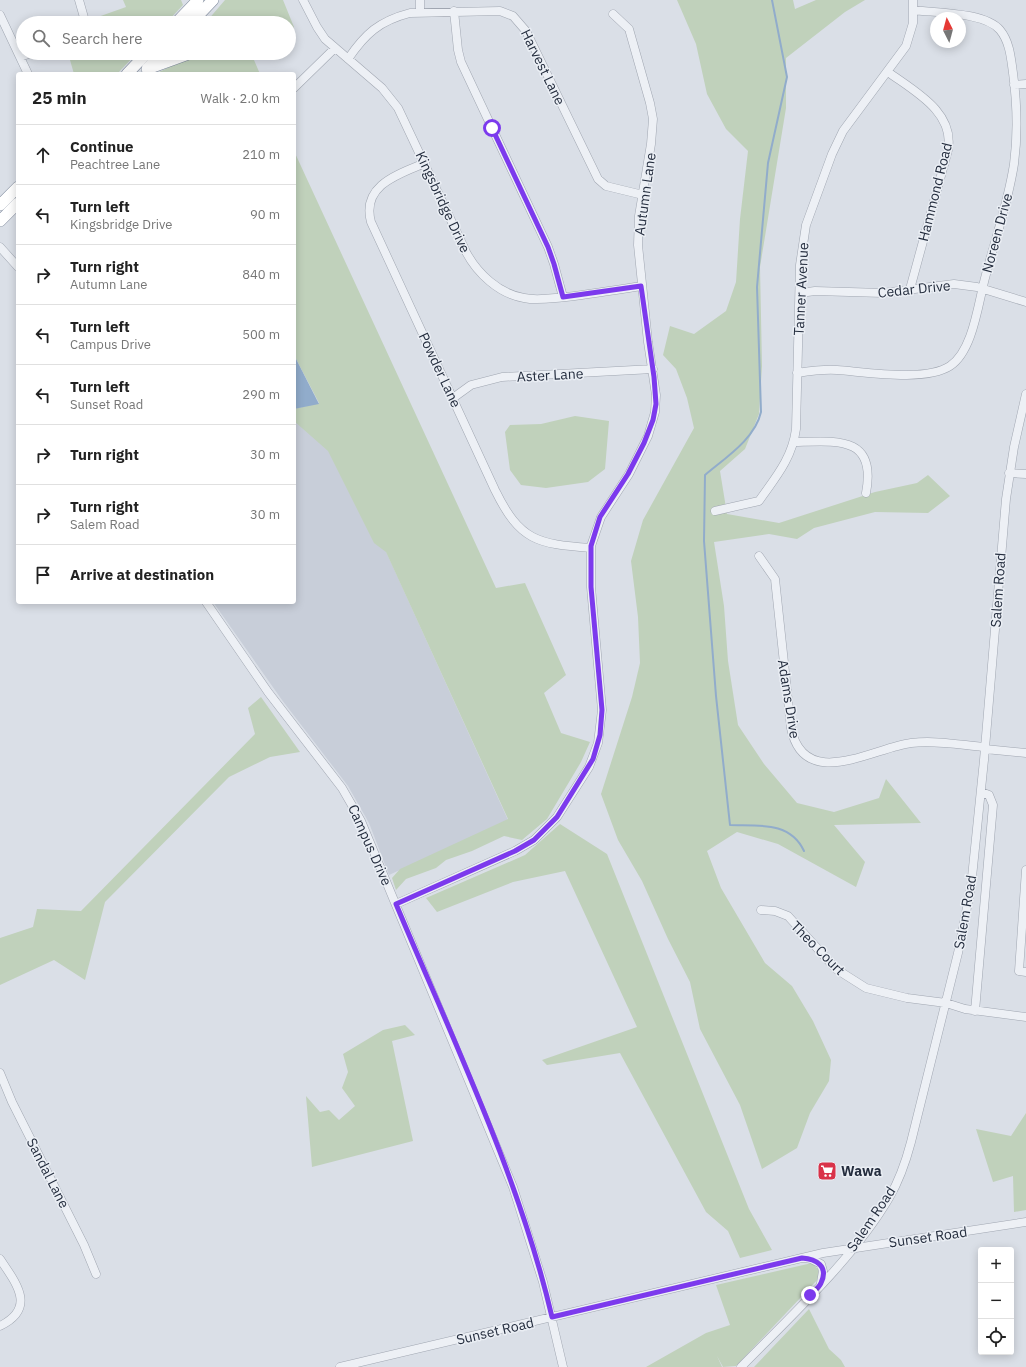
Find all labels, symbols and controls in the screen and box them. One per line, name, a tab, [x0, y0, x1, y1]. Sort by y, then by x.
north arrow	[930, 12, 966, 48]
search box	[16, 16, 296, 60]
street label: Harvest Lane	[517, 26, 569, 108]
icon: search	[30, 27, 52, 49]
text: Search here	[62, 29, 142, 48]
text: 25 min	[32, 87, 87, 109]
text: Walk · 2.0 km	[200, 90, 280, 107]
route start	[483, 119, 501, 137]
text: Continue	[70, 137, 134, 156]
street label: Hammond Road	[914, 141, 956, 243]
icon: ahead	[32, 144, 54, 166]
text: 210 m	[242, 146, 280, 163]
street label: Kingsbridge Drive	[412, 148, 475, 256]
street label: Autumn Lane	[630, 151, 660, 237]
text: Peachtree Lane	[70, 156, 160, 173]
street label: Noreen Drive	[978, 191, 1016, 275]
text: Turn left	[70, 197, 130, 216]
icon: left	[32, 204, 54, 226]
text: 90 m	[250, 206, 280, 223]
text: Kingsbridge Drive	[70, 216, 172, 233]
street label: Tanner Avenue	[790, 242, 812, 336]
text: Turn right	[70, 257, 139, 276]
icon: right	[32, 264, 54, 286]
text: 840 m	[242, 266, 280, 283]
text: Autumn Lane	[70, 276, 147, 293]
street label: Cedar Drive	[877, 276, 952, 302]
text: Turn left	[70, 317, 130, 336]
icon: left	[32, 324, 54, 346]
text: 500 m	[242, 326, 280, 343]
street label: Powder Lane	[415, 329, 465, 411]
text: Campus Drive	[70, 336, 151, 353]
street label: Aster Lane	[516, 364, 584, 386]
text: Turn left	[70, 377, 130, 396]
icon: left	[32, 384, 54, 406]
text: 290 m	[242, 386, 280, 403]
text: Sunset Road	[70, 396, 143, 413]
icon: right	[32, 444, 54, 466]
text: Turn right	[70, 445, 139, 464]
text: 30 m	[250, 446, 280, 463]
text: Turn right	[70, 497, 139, 516]
icon: right	[32, 504, 54, 526]
text: 30 m	[250, 506, 280, 523]
text: Salem Road	[70, 516, 139, 533]
street label: Salem Road	[986, 552, 1010, 628]
icon: arrive	[32, 564, 54, 586]
text: Arrive at destination	[70, 565, 214, 584]
street label: Adams Drive	[774, 658, 804, 740]
street label: Campus Drive	[344, 802, 396, 889]
street label: Salem Road	[950, 874, 980, 950]
street label: Theo Court	[787, 917, 849, 979]
street label: Sandal Lane	[23, 1135, 73, 1211]
supermarket icon: Wawa	[816, 1160, 838, 1182]
place label: Wawa	[841, 1162, 882, 1180]
street label: Salem Road	[843, 1183, 899, 1255]
street label: Sunset Road	[888, 1223, 968, 1251]
map controls	[978, 1247, 1014, 1355]
button: +	[978, 1247, 1014, 1283]
button: −	[978, 1283, 1014, 1319]
route end	[801, 1286, 819, 1304]
street label: Sunset Road	[455, 1313, 535, 1349]
button: locate	[978, 1319, 1014, 1355]

